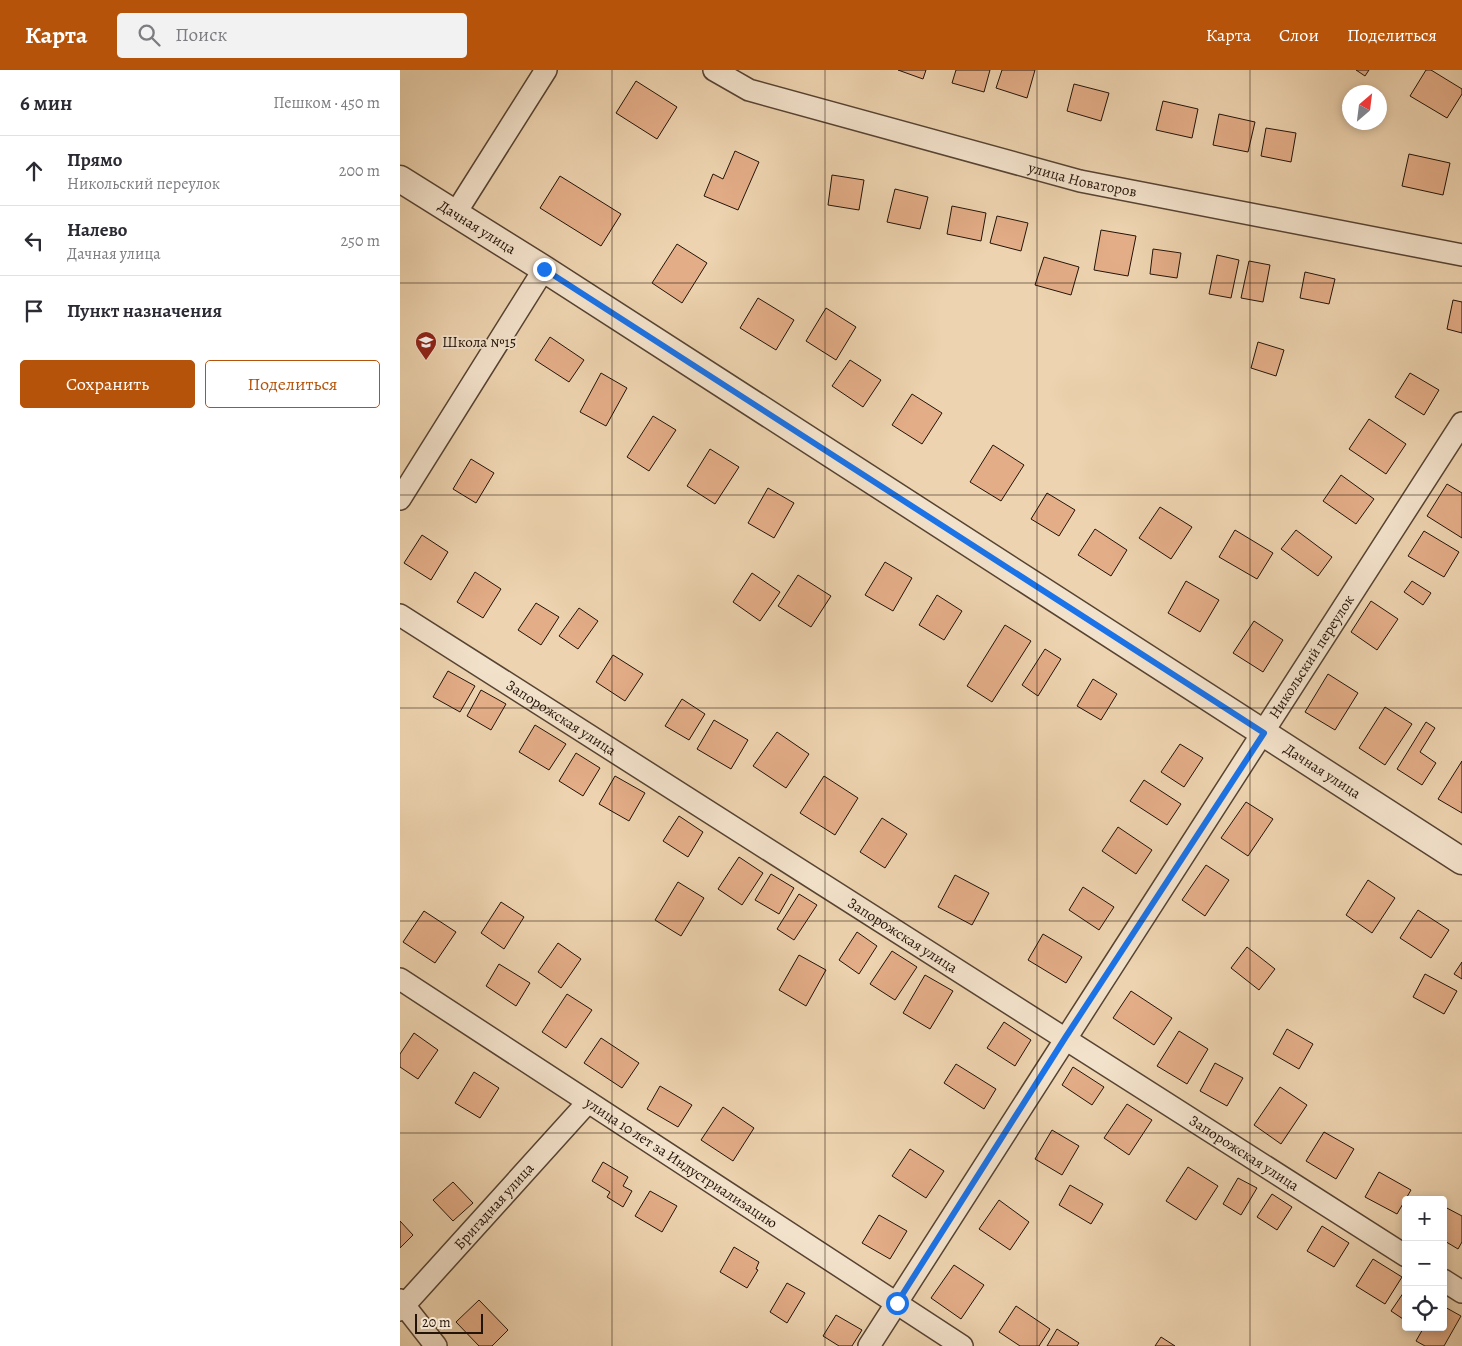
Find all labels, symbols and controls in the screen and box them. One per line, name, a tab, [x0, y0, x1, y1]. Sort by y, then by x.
search box	[117, 13, 467, 58]
text: Карта	[25, 19, 87, 51]
icon: search	[135, 21, 163, 49]
text: Поиск	[175, 22, 227, 48]
text: Карта	[1206, 23, 1251, 47]
text: Слои	[1279, 23, 1319, 47]
text: Поделиться	[1347, 23, 1437, 47]
north arrow	[1342, 85, 1387, 130]
text: 6 мин	[20, 89, 72, 117]
text: Пешком · 450 m	[273, 92, 380, 114]
text: Прямо	[67, 147, 122, 173]
icon: ahead	[20, 157, 48, 185]
street label: улица Новаторов	[1025, 157, 1139, 202]
text: 200 m	[339, 160, 380, 182]
text: Никольский переулок	[67, 173, 220, 195]
street label: Дачная улица	[435, 195, 520, 259]
text: Налево	[67, 217, 127, 243]
icon: left	[20, 227, 48, 255]
text: 250 m	[341, 230, 380, 252]
text: Дачная улица	[67, 243, 161, 265]
route end	[533, 258, 556, 281]
icon: arrive	[20, 297, 48, 325]
text: Пункт назначения	[67, 298, 222, 324]
school or university icon: Школа №15	[414, 330, 438, 361]
place label: Школа №15	[442, 332, 516, 352]
button: Сохранить	[20, 360, 195, 408]
button: Поделиться	[205, 360, 380, 408]
street label: Никольский переулок	[1264, 591, 1359, 723]
street label: Запорожская улица	[502, 675, 620, 760]
street label: Дачная улица	[1280, 739, 1365, 803]
street label: Запорожская улица	[844, 893, 961, 978]
street label: улица 10 лет за Индустриализацию	[580, 1092, 781, 1233]
street label: Запорожская улица	[1185, 1110, 1303, 1195]
street label: Бригадная улица	[449, 1158, 538, 1254]
map controls	[1402, 1196, 1447, 1331]
button: +	[1402, 1196, 1447, 1241]
button: −	[1402, 1241, 1447, 1286]
button: locate	[1402, 1286, 1447, 1331]
route start	[886, 1292, 909, 1315]
scale bar	[415, 1311, 482, 1334]
text: 20 m	[422, 1313, 451, 1332]

